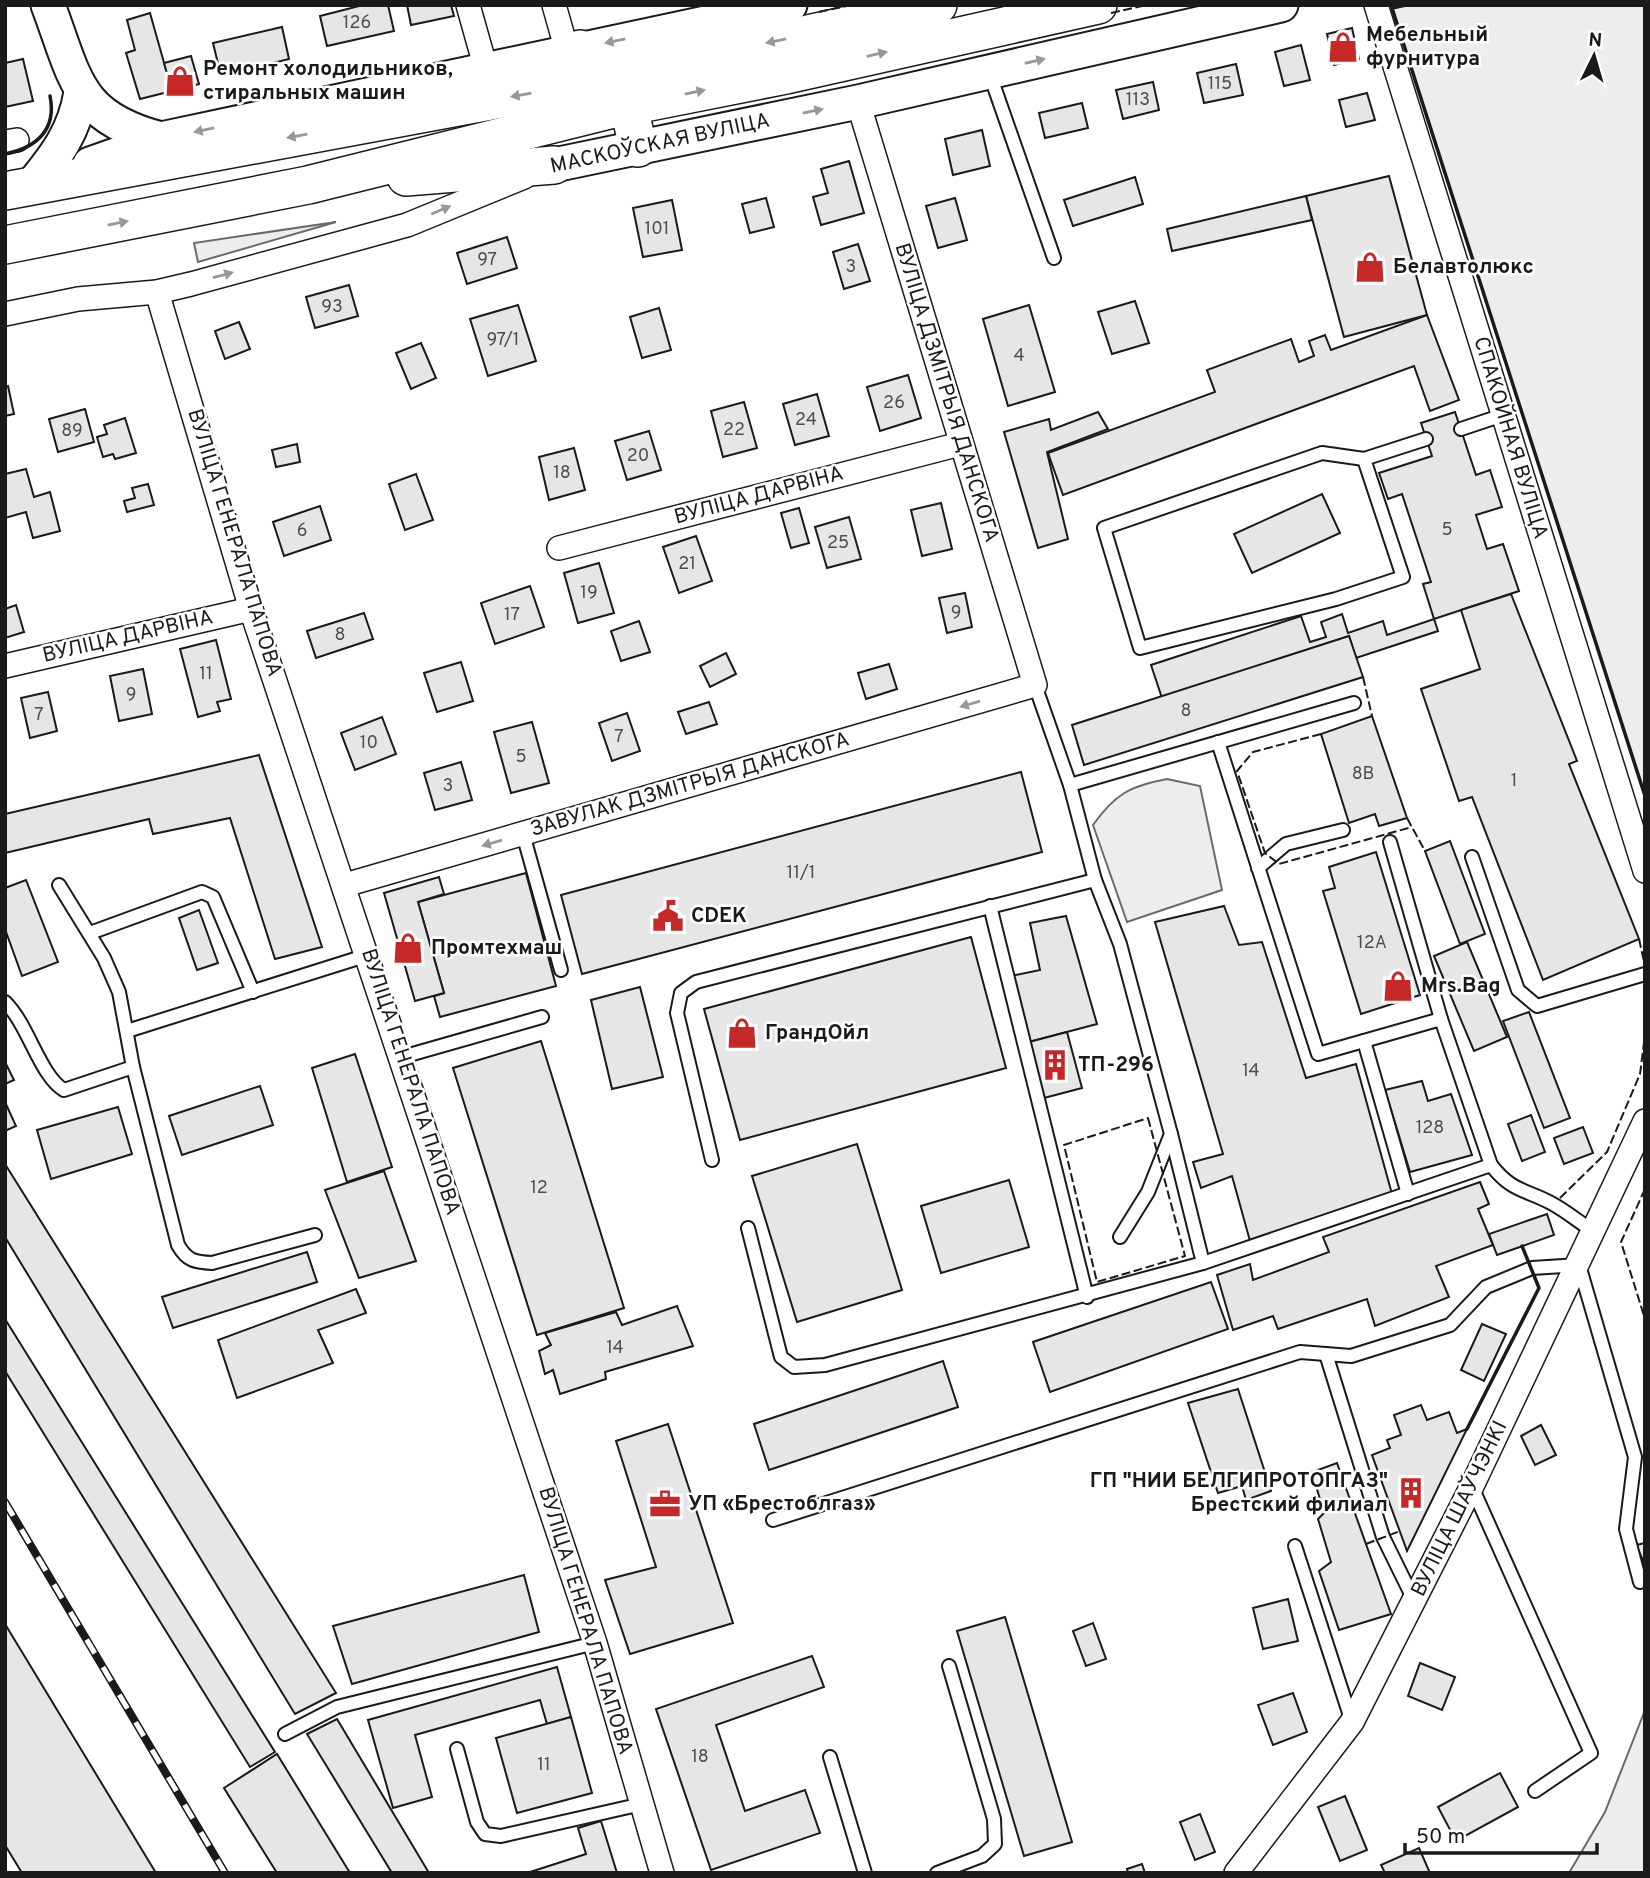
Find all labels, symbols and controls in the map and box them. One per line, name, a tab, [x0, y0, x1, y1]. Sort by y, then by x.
house number: 126	[343, 12, 371, 35]
north arrow	[1559, 21, 1629, 91]
place label: Мебельный фурнитура	[1366, 22, 1488, 73]
text: N	[1587, 29, 1603, 54]
shop icon: Мебельный фурнитура	[1326, 30, 1360, 64]
one-way arrow	[765, 35, 787, 46]
one-way arrow	[604, 36, 626, 47]
one-way arrow	[866, 49, 888, 60]
place label: Ремонт холодильников, стиральных машин	[203, 56, 453, 107]
one-way arrow	[1024, 56, 1046, 67]
shop icon: Ремонт холодильников, стиральных машин	[163, 64, 197, 98]
house number: 115	[1208, 73, 1232, 96]
one-way arrow	[685, 87, 707, 98]
house number: 113	[1126, 89, 1150, 112]
one-way arrow	[510, 90, 532, 101]
one-way arrow	[802, 105, 824, 116]
street label: МАСКОЎСКАЯ ВУЛІЦА	[548, 107, 772, 180]
one-way arrow	[193, 124, 215, 135]
one-way arrow	[286, 131, 308, 142]
one-way arrow	[431, 204, 451, 216]
one-way arrow	[107, 217, 129, 228]
house number: 101	[645, 218, 669, 241]
street label: ВУЛІЦА ДЗМІТРЫЯ ДАНСКОГА	[888, 240, 1004, 546]
house number: 97	[477, 249, 497, 272]
shop icon: Белавтолюкс	[1353, 250, 1387, 284]
place label: Белавтолюкс	[1393, 254, 1534, 281]
house number: 3	[846, 256, 856, 279]
one-way arrow	[212, 269, 234, 280]
house number: 93	[321, 296, 343, 319]
house number: 97/1	[486, 329, 520, 352]
street label: СПАКОЙНАЯ ВУЛІЦА	[1466, 333, 1555, 543]
house number: 4	[1013, 345, 1025, 368]
house number: 26	[883, 392, 905, 415]
street label: ВУЛІЦА ГЕНЕРАЛА ПАПОВА	[180, 406, 288, 680]
house number: 24	[795, 409, 817, 432]
house number: 22	[723, 419, 745, 442]
house number: 89	[61, 420, 83, 443]
house number: 20	[627, 445, 649, 468]
street label: ВУЛІЦА ДАРВІНА	[671, 460, 847, 532]
house number: 18	[553, 462, 571, 485]
house number: 5	[1441, 519, 1453, 542]
house number: 6	[297, 520, 307, 543]
house number: 25	[827, 532, 849, 555]
house number: 21	[678, 553, 696, 576]
house number: 19	[580, 582, 598, 605]
house number: 9	[951, 602, 961, 625]
street label: ВУЛІЦА ДАРВІНА	[40, 604, 216, 670]
house number: 17	[504, 604, 520, 627]
house number: 8	[335, 624, 346, 647]
house number: 11	[199, 663, 213, 686]
house number: 9	[126, 684, 136, 707]
one-way arrow	[958, 699, 980, 710]
house number: 8	[1181, 700, 1192, 723]
house number: 7	[34, 704, 44, 727]
street label: ЗАВУЛАК ДЗМІТРЫЯ ДАНСКОГА	[527, 726, 853, 844]
house number: 7	[614, 726, 624, 749]
house number: 10	[360, 732, 378, 755]
house number: 5	[515, 746, 527, 769]
house number: 8В	[1352, 763, 1374, 786]
house number: 1	[1511, 770, 1517, 793]
house number: 3	[443, 775, 453, 798]
one-way arrow	[481, 838, 502, 848]
house number: 11/1	[787, 862, 815, 885]
public building icon: CDEK	[651, 899, 685, 933]
place label: CDEK	[691, 903, 747, 930]
shop icon: Промтехмаш	[391, 931, 425, 965]
house number: 12А	[1357, 932, 1387, 955]
place label: Промтехмаш	[431, 935, 562, 962]
street label: ВУЛІЦА ГЕНЕРАЛА ПАПОВА	[354, 945, 466, 1219]
shop icon: Mrs.Bag	[1381, 969, 1415, 1003]
place label: Mrs.Bag	[1421, 973, 1501, 1000]
shop icon: ГрандОйл	[725, 1016, 759, 1050]
place label: ГрандОйл	[765, 1020, 869, 1047]
building icon: ТП-296	[1038, 1048, 1072, 1082]
place label: ТП-296	[1078, 1052, 1154, 1079]
house number: 14	[1242, 1060, 1260, 1083]
house number: 128	[1416, 1117, 1444, 1140]
house number: 12	[530, 1177, 548, 1200]
house number: 14	[606, 1337, 624, 1360]
street label: ВУЛІЦА ШАЎЧЭНКІ	[1405, 1416, 1514, 1601]
place label: ГП "НИИ БЕЛГИПРОТОПГАЗ" Брестский филиал	[1090, 1468, 1388, 1519]
building icon: ГП "НИИ БЕЛГИПРОТОПГАЗ" Брестский филиал	[1394, 1476, 1428, 1510]
street label: ВУЛІЦА ГЕНЕРАЛА ПАПОВА	[531, 1484, 639, 1758]
office icon: УП «Брестоблгаз»	[648, 1487, 682, 1521]
place label: УП «Брестоблгаз»	[688, 1491, 876, 1518]
house number: 18	[691, 1746, 709, 1769]
house number: 11	[537, 1754, 551, 1777]
scale bar	[1405, 1812, 1598, 1856]
text: 50 m	[1416, 1824, 1465, 1851]

